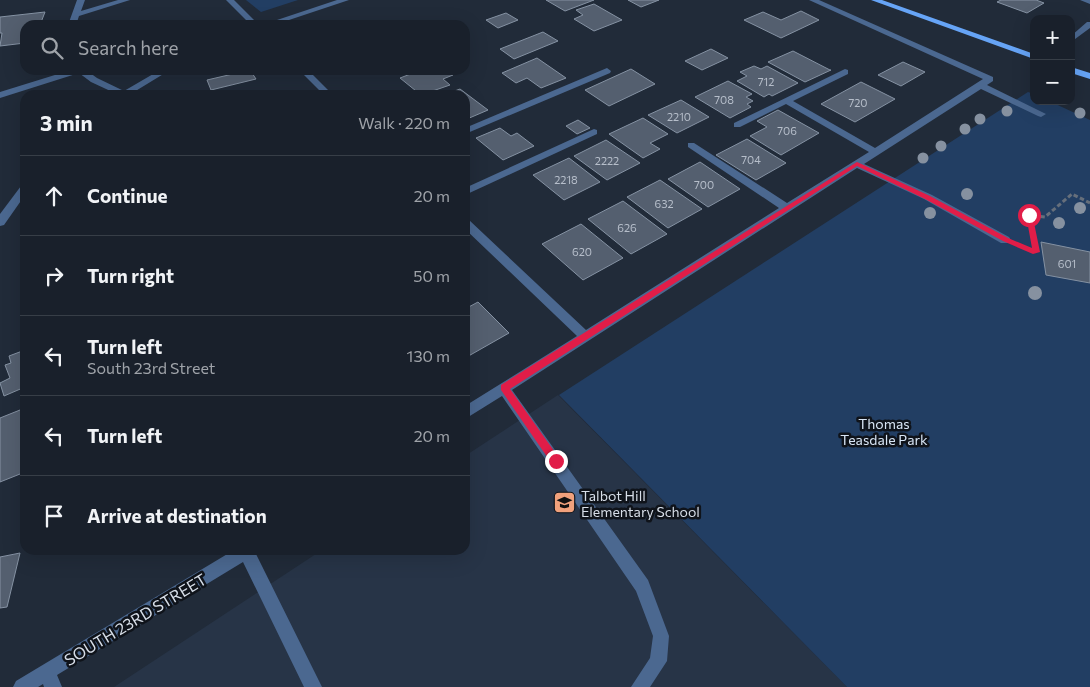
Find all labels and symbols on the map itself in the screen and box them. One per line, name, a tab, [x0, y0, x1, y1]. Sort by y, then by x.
house number: 712	[758, 75, 774, 88]
house number: 708	[714, 93, 734, 106]
house number: 720	[848, 96, 868, 109]
house number: 2210	[667, 110, 691, 123]
house number: 706	[777, 124, 797, 137]
house number: 704	[741, 153, 761, 166]
house number: 2222	[595, 154, 619, 167]
house number: 2218	[554, 173, 578, 186]
house number: 700	[694, 178, 714, 191]
house number: 632	[655, 197, 674, 210]
route start	[1018, 204, 1041, 227]
house number: 626	[617, 221, 637, 234]
house number: 620	[572, 245, 592, 258]
house number: 601	[1058, 257, 1076, 270]
park label: Thomas Teasdale Park	[840, 415, 928, 448]
route end	[545, 450, 568, 473]
place label: Talbot Hill Elementary School	[581, 487, 700, 520]
school or university icon: Talbot Hill Elementary School	[553, 491, 577, 515]
street label: SOUTH 23RD STREET	[60, 569, 210, 669]

